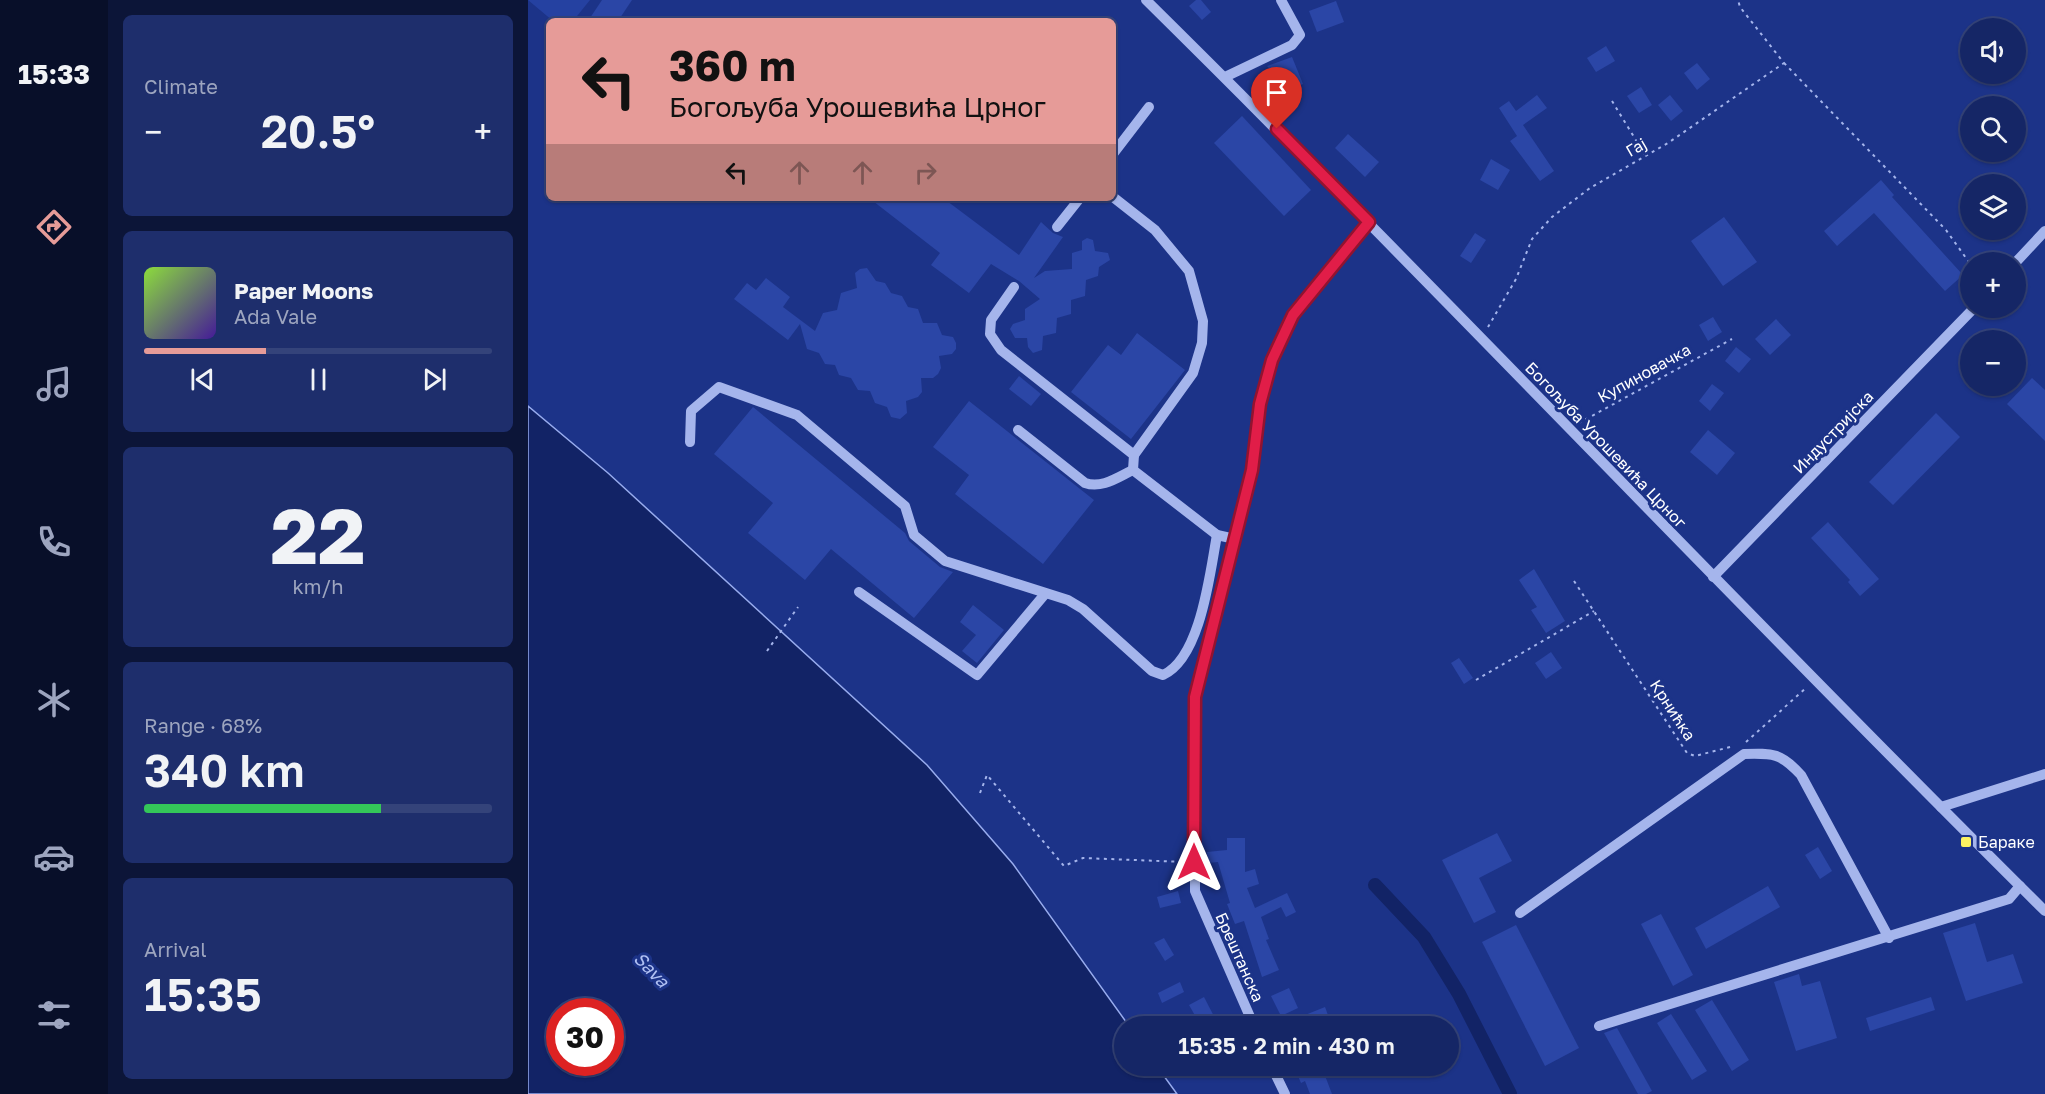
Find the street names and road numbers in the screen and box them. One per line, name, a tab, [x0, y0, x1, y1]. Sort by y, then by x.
street label: Гај	[1622, 133, 1650, 161]
street label: Купиновачка	[1594, 339, 1694, 407]
street label: Богољуба Урошевића Црног	[1521, 358, 1691, 533]
street label: Индустријска	[1789, 386, 1877, 478]
street label: Крнићка	[1646, 676, 1700, 744]
street label: Брештанска	[1211, 909, 1269, 1005]

